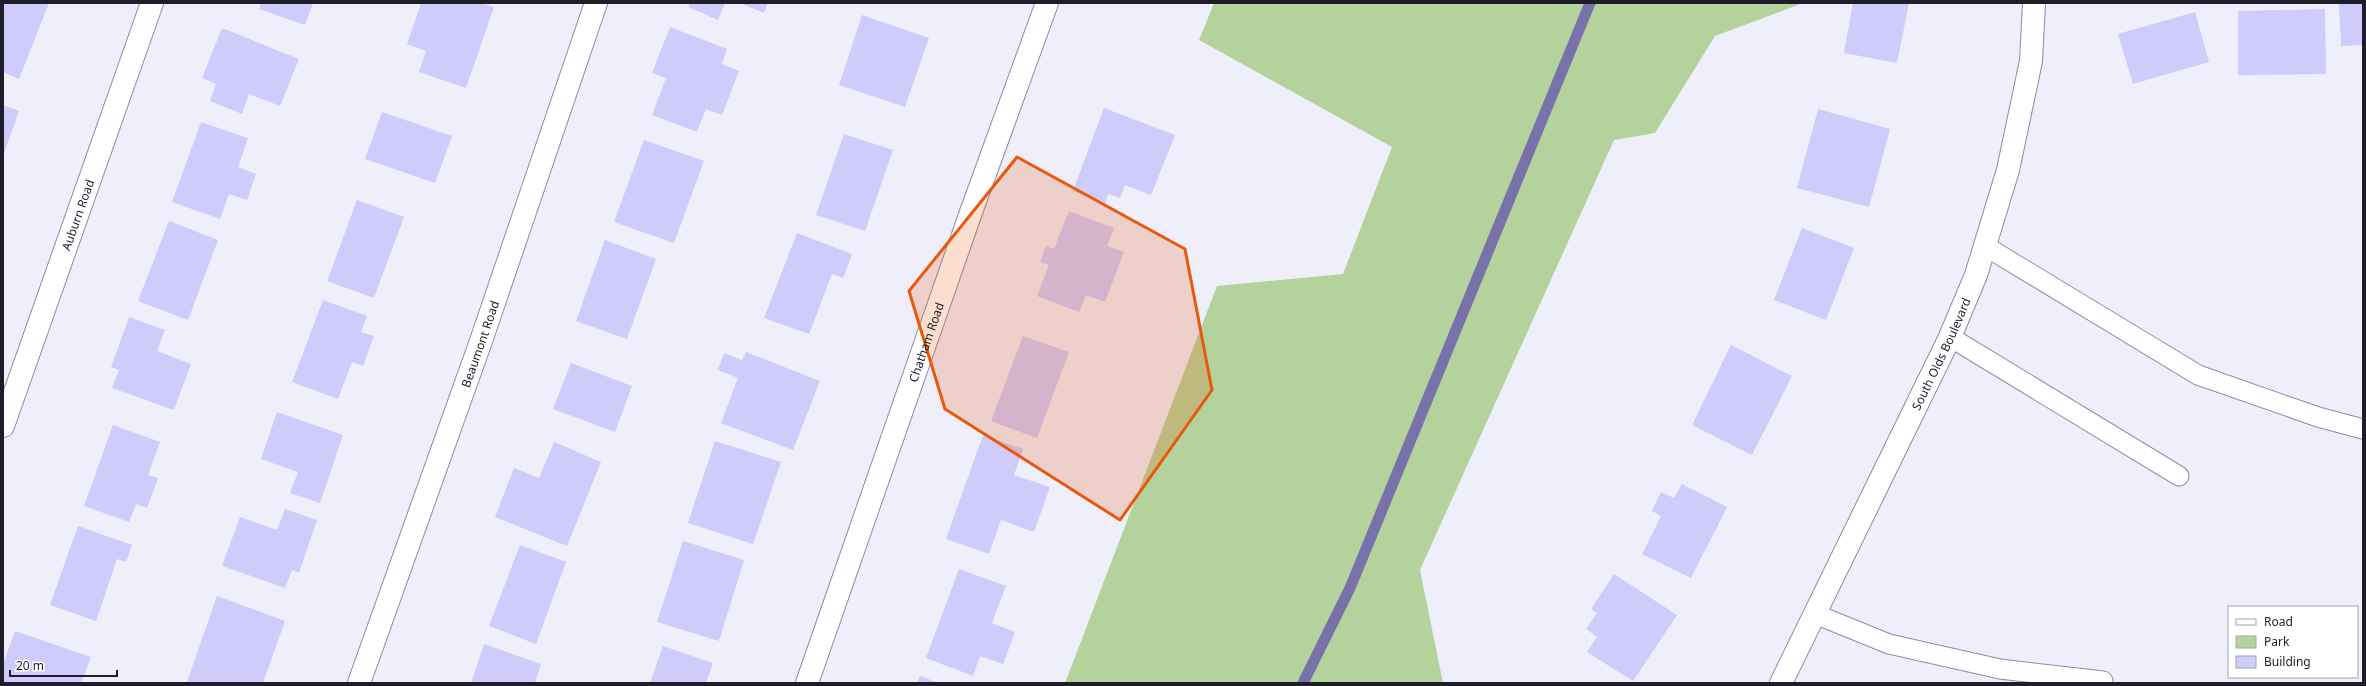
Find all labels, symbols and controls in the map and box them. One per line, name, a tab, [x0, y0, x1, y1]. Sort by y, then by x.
street label: Auburn Road	[57, 177, 98, 253]
street label: South Olds Boulevard	[1907, 295, 1974, 413]
street label: Beaumont Road	[457, 298, 503, 390]
street label: Chatham Road	[904, 300, 947, 384]
legend	[2228, 606, 2358, 678]
text: Road	[2264, 613, 2293, 630]
text: Park	[2264, 633, 2290, 650]
scale bar	[10, 652, 117, 678]
text: Building	[2264, 653, 2311, 670]
text: 20 m	[16, 657, 44, 674]

